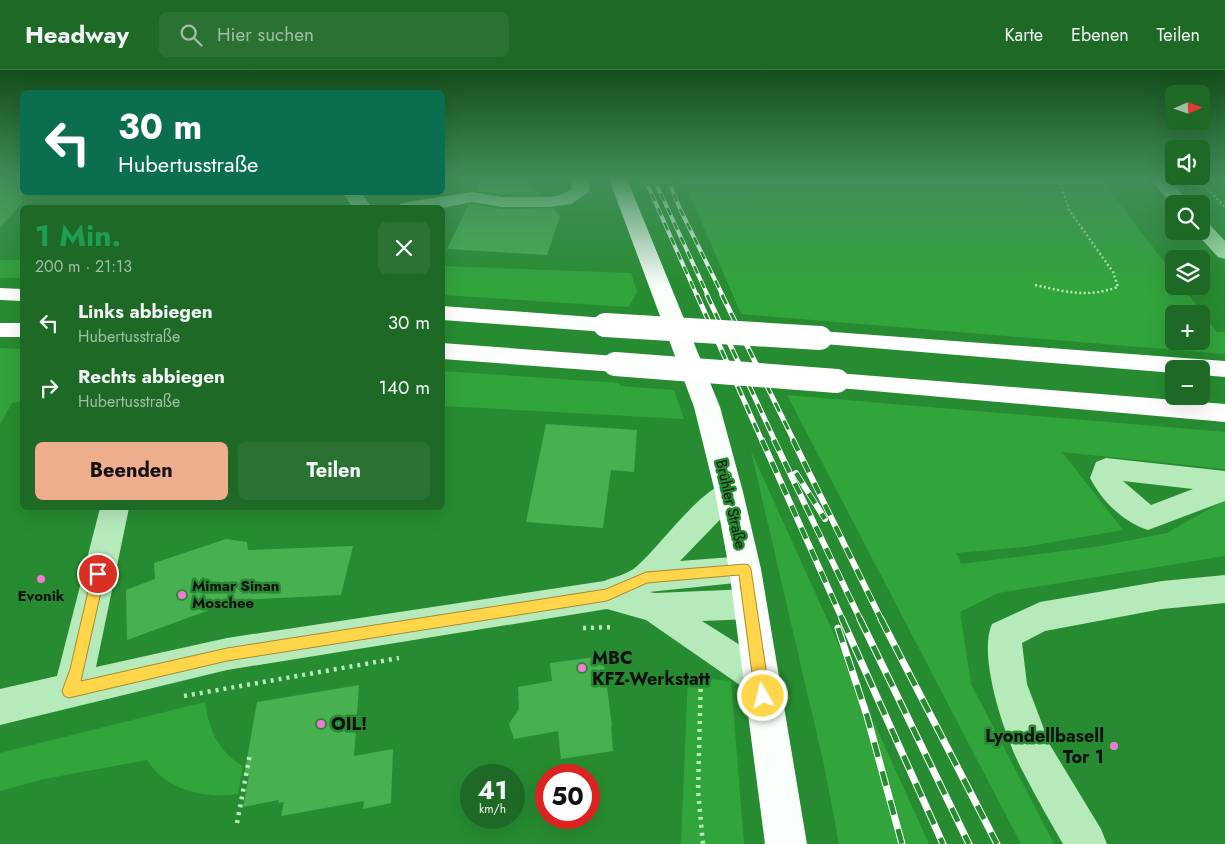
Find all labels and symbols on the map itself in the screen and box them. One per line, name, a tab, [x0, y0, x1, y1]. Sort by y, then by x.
north arrow	[1165, 85, 1210, 130]
street label: Brühler Straße	[710, 457, 752, 551]
pin	[77, 553, 119, 595]
marker: Evonik	[35, 573, 47, 585]
place label: Mimar Sinan Moschee	[192, 575, 279, 614]
place label: Evonik	[18, 585, 65, 607]
marker: Mimar Sinan Moschee	[176, 589, 188, 601]
place label: MBC KFZ-Werkstatt	[592, 645, 710, 692]
marker: MBC KFZ-Werkstatt	[576, 662, 588, 674]
position arrow	[736, 669, 788, 721]
place label: OIL!	[331, 711, 367, 737]
marker: OIL!	[315, 718, 327, 730]
place label: Lyondellbasell Tor 1	[985, 723, 1104, 770]
marker: Lyondellbasell Tor 1	[1108, 740, 1120, 752]
speed limit sign: 50	[535, 764, 600, 829]

